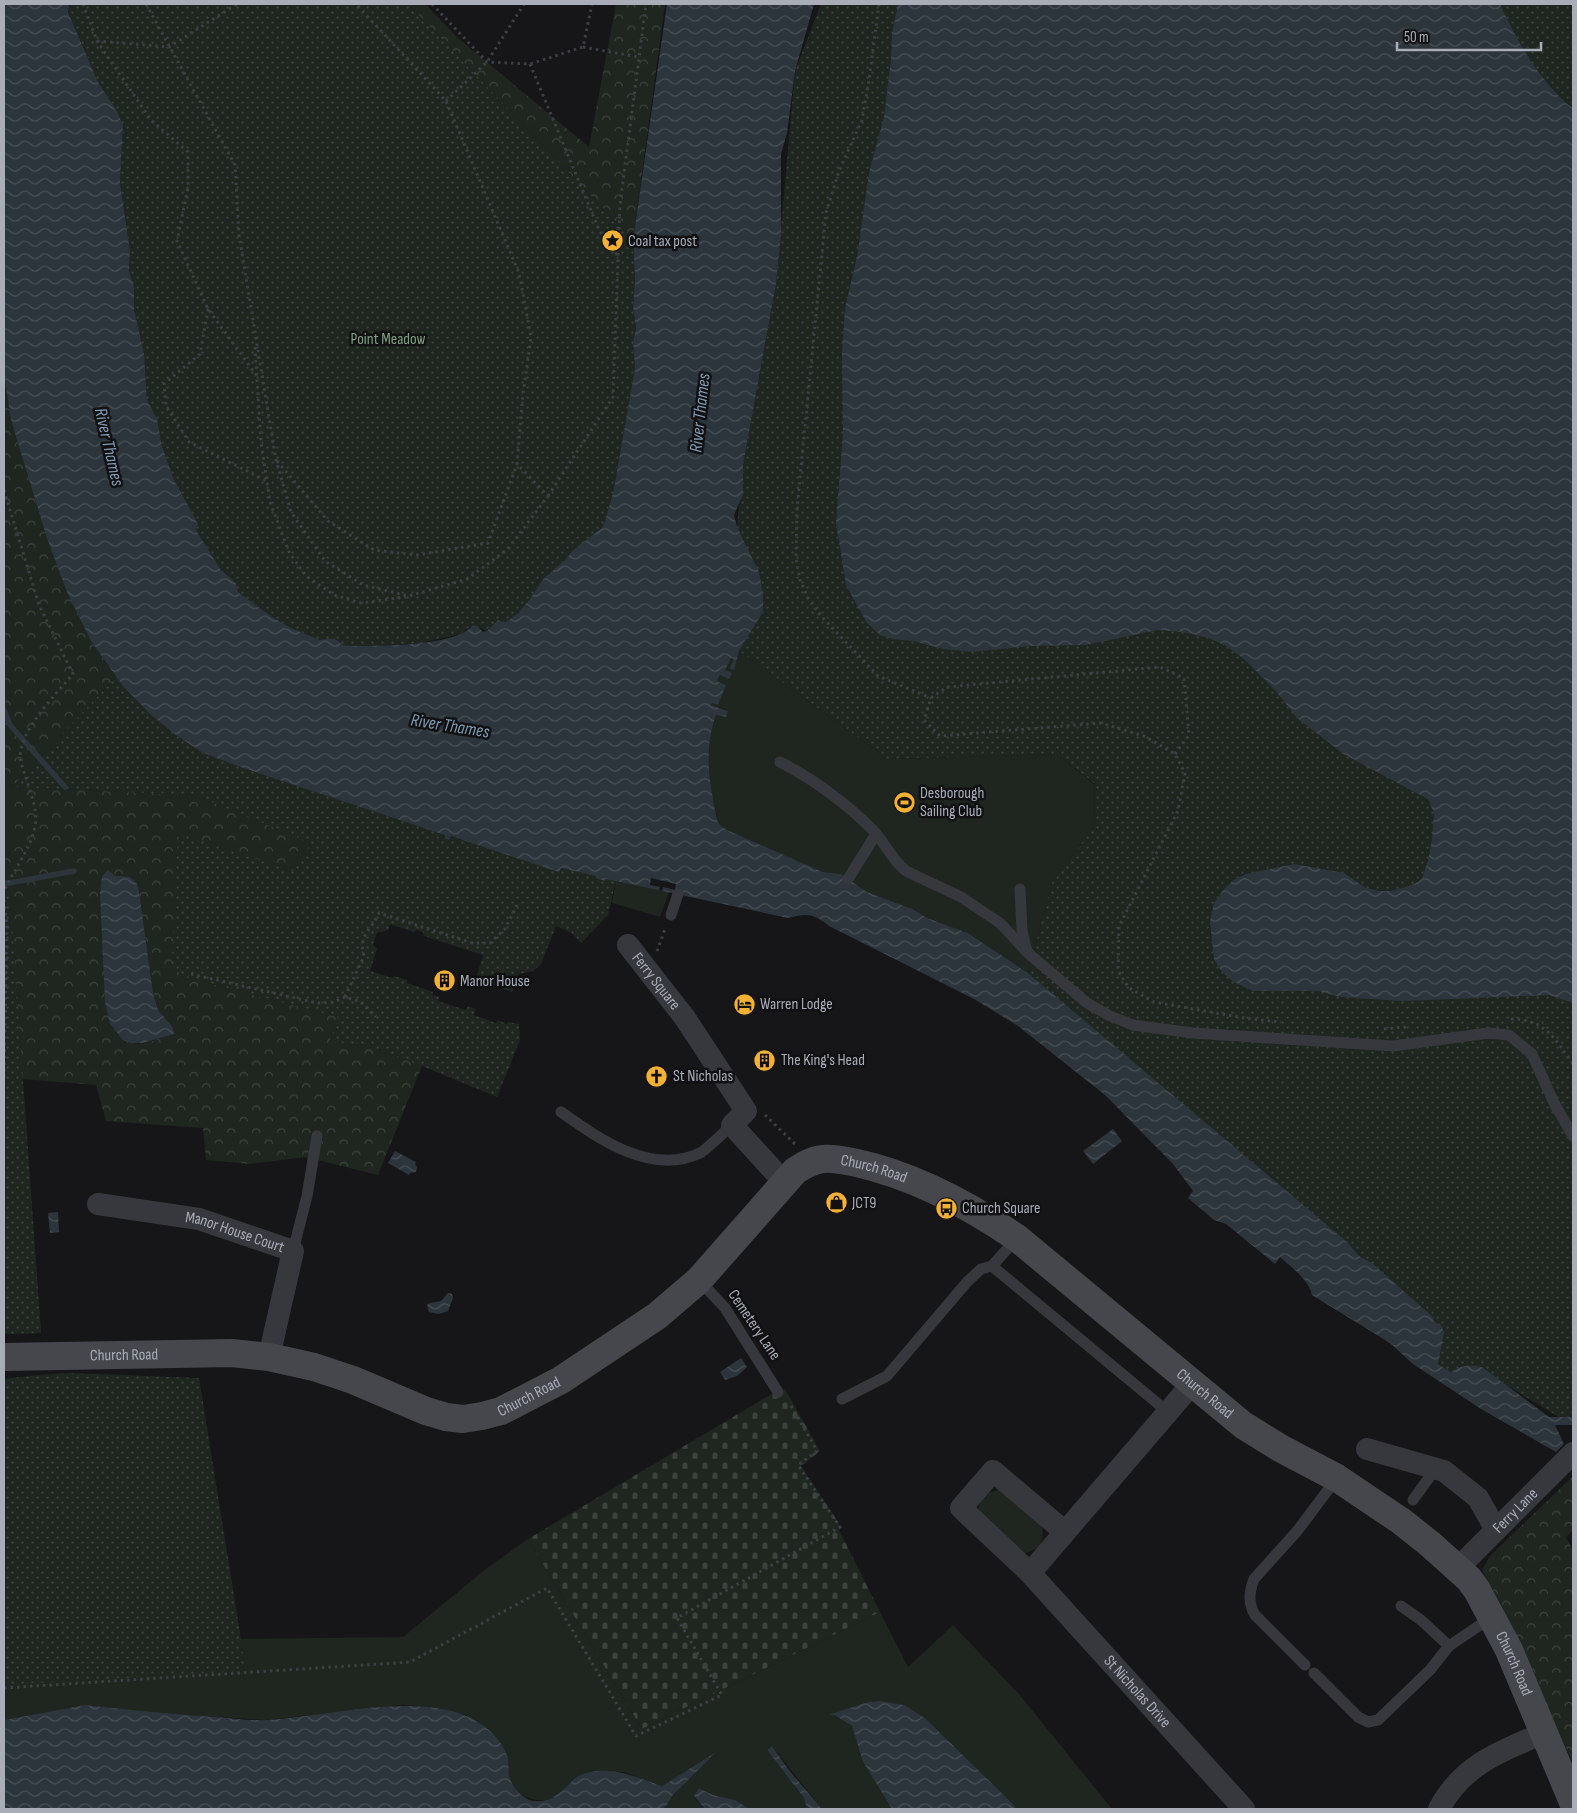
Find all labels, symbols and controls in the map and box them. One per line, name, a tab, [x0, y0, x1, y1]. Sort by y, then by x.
scale bar	[1397, 20, 1541, 52]
text: 50 m	[1404, 28, 1429, 47]
place icon: Coal tax post	[600, 229, 624, 253]
place label: Coal tax post	[628, 232, 697, 251]
park label: Point Meadow	[350, 330, 426, 349]
water label: River Thames	[685, 372, 715, 454]
water label: River Thames	[90, 406, 128, 489]
water label: River Thames	[409, 709, 492, 743]
place label: Desborough Sailing Club	[920, 784, 984, 821]
sports icon: Desborough Sailing Club	[892, 790, 916, 814]
street label: Ferry Square	[628, 949, 685, 1014]
building icon: Manor House	[432, 969, 456, 993]
place label: Manor House	[460, 972, 530, 991]
hotel icon: Warren Lodge	[732, 992, 756, 1016]
place label: Warren Lodge	[760, 995, 833, 1014]
building icon: The King's Head	[753, 1048, 777, 1072]
place label: The King's Head	[781, 1051, 865, 1070]
church icon: St Nicholas	[645, 1064, 669, 1088]
place label: St Nicholas	[673, 1067, 733, 1086]
street label: Church Road	[839, 1151, 910, 1187]
shop icon: JCT9	[824, 1191, 848, 1215]
place label: JCT9	[851, 1194, 876, 1213]
bus stop icon: Church Square	[934, 1196, 958, 1220]
place label: Church Square	[962, 1199, 1041, 1218]
street label: Manor House Court	[184, 1208, 287, 1257]
street label: Cemetery Lane	[724, 1286, 784, 1364]
street label: Church Road	[90, 1345, 158, 1365]
street label: Church Road	[1173, 1364, 1237, 1423]
street label: Church Road	[494, 1373, 563, 1421]
street label: Ferry Lane	[1489, 1484, 1542, 1537]
street label: Church Road	[1491, 1628, 1537, 1699]
street label: St Nicholas Drive	[1100, 1651, 1175, 1731]

